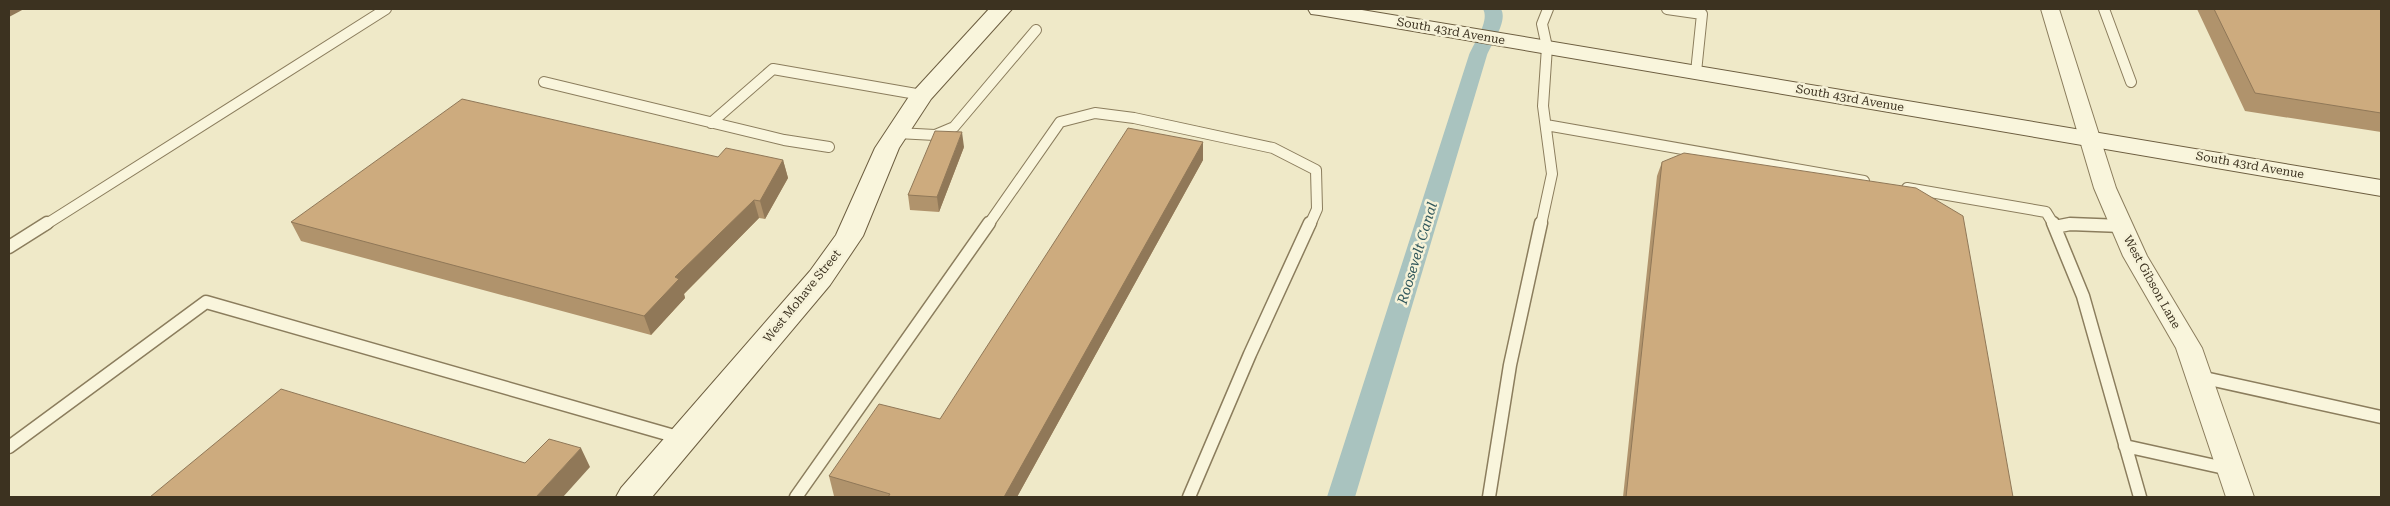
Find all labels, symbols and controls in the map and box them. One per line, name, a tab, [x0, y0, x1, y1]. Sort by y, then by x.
street label: South 43rd Avenue	[1396, 15, 1507, 47]
street label: South 43rd Avenue	[1795, 82, 1906, 114]
street label: South 43rd Avenue	[2195, 149, 2306, 181]
water label: Roosevelt Canal	[1394, 200, 1440, 307]
street label: West Gibson Lane	[2121, 233, 2184, 331]
street label: West Mohave Street	[760, 247, 844, 345]

